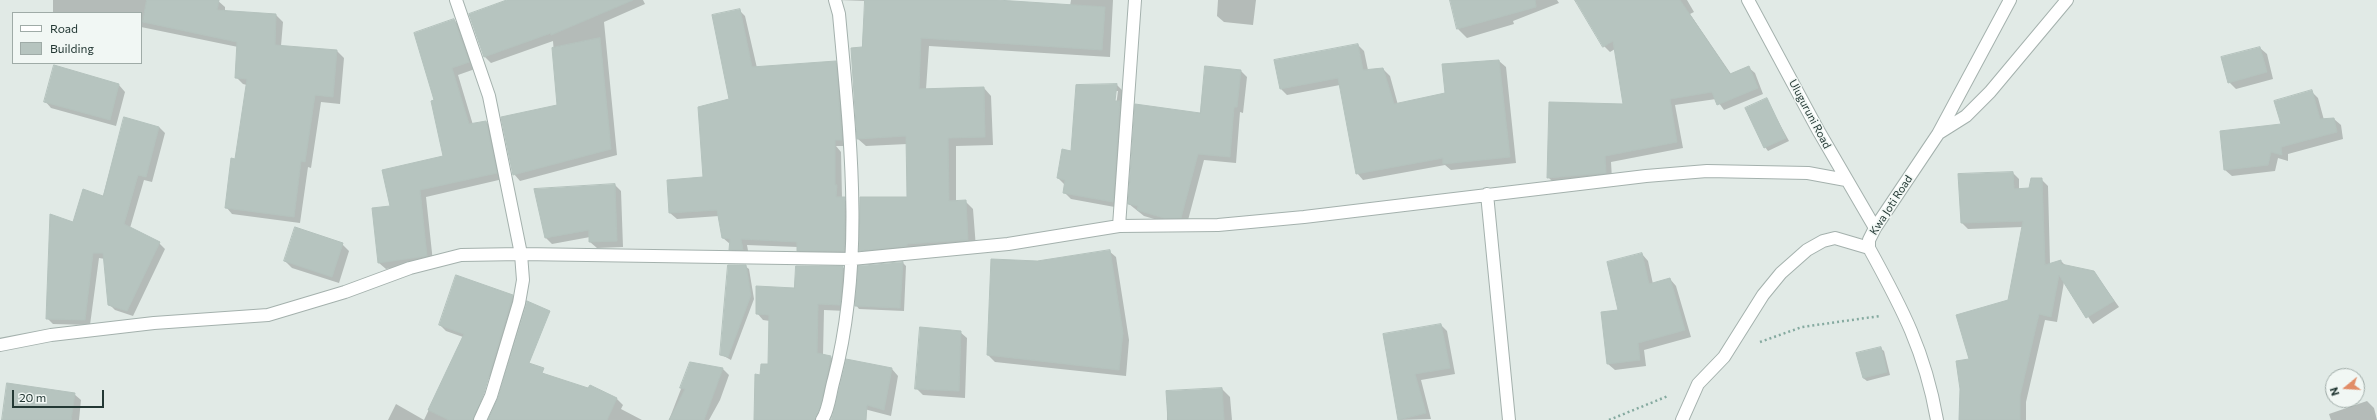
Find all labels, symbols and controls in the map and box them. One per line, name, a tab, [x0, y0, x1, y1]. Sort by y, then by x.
legend	[12, 12, 142, 64]
text: Road	[50, 21, 78, 35]
text: Building	[50, 41, 94, 55]
street label: Uluguruni Road	[1786, 77, 1834, 151]
street label: Kwa Joti Road	[1867, 173, 1915, 237]
north arrow	[2325, 368, 2365, 408]
scale bar	[14, 382, 106, 408]
text: N	[2327, 386, 2342, 398]
text: 20 m	[19, 390, 46, 404]

